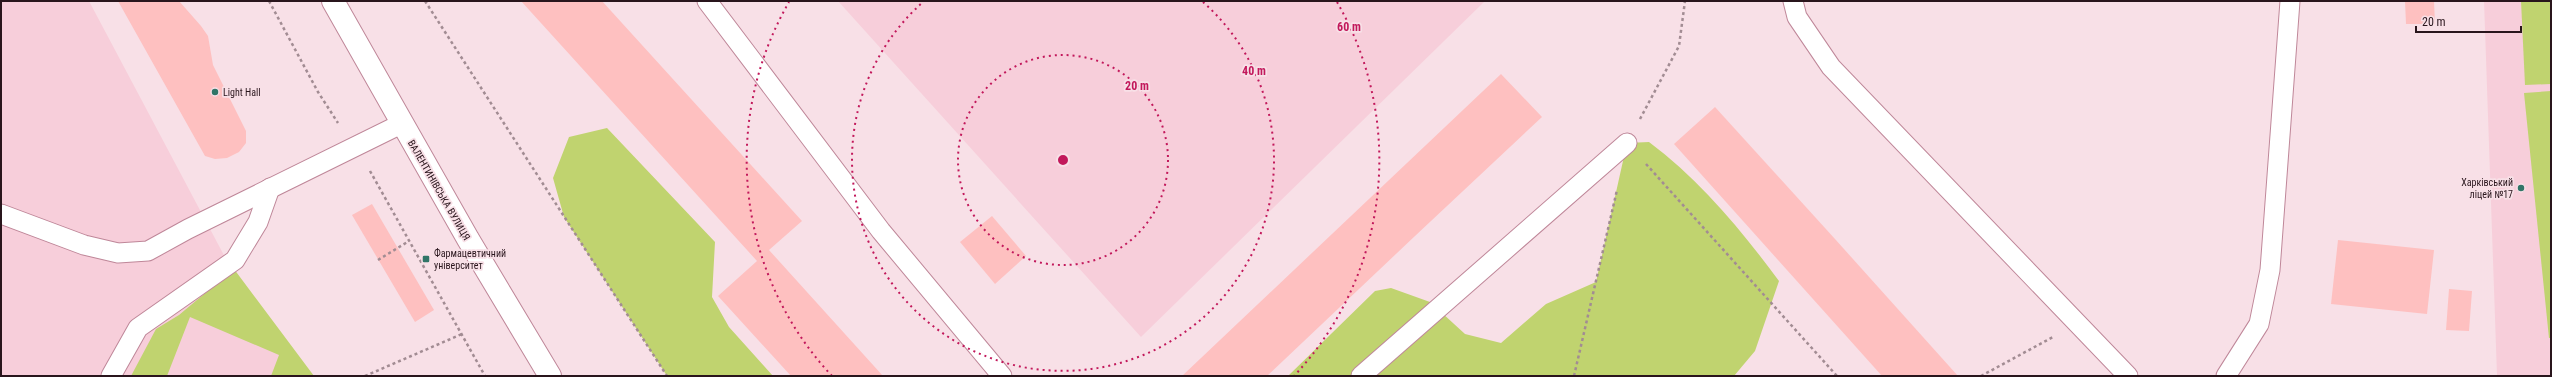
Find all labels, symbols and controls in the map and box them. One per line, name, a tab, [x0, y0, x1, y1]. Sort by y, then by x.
scale bar	[2416, 8, 2521, 34]
text: 20 m	[2422, 15, 2446, 29]
text: 60 m	[1337, 20, 1361, 34]
text: 40 m	[1242, 64, 1266, 78]
text: 20 m	[1125, 79, 1149, 93]
marker: Light Hall	[210, 87, 220, 97]
place label: Light Hall	[223, 87, 261, 98]
street label: ВАЛЕНТИНІВСЬКА ВУЛИЦЯ	[406, 138, 472, 242]
centre of rings	[1056, 153, 1070, 167]
place label: Харківський ліцей №17	[2461, 177, 2513, 200]
marker: Харківський ліцей №17	[2516, 183, 2526, 193]
place label: Фармацевтичний університет	[434, 247, 506, 271]
marker: Фармацевтичний університет	[421, 254, 431, 264]

